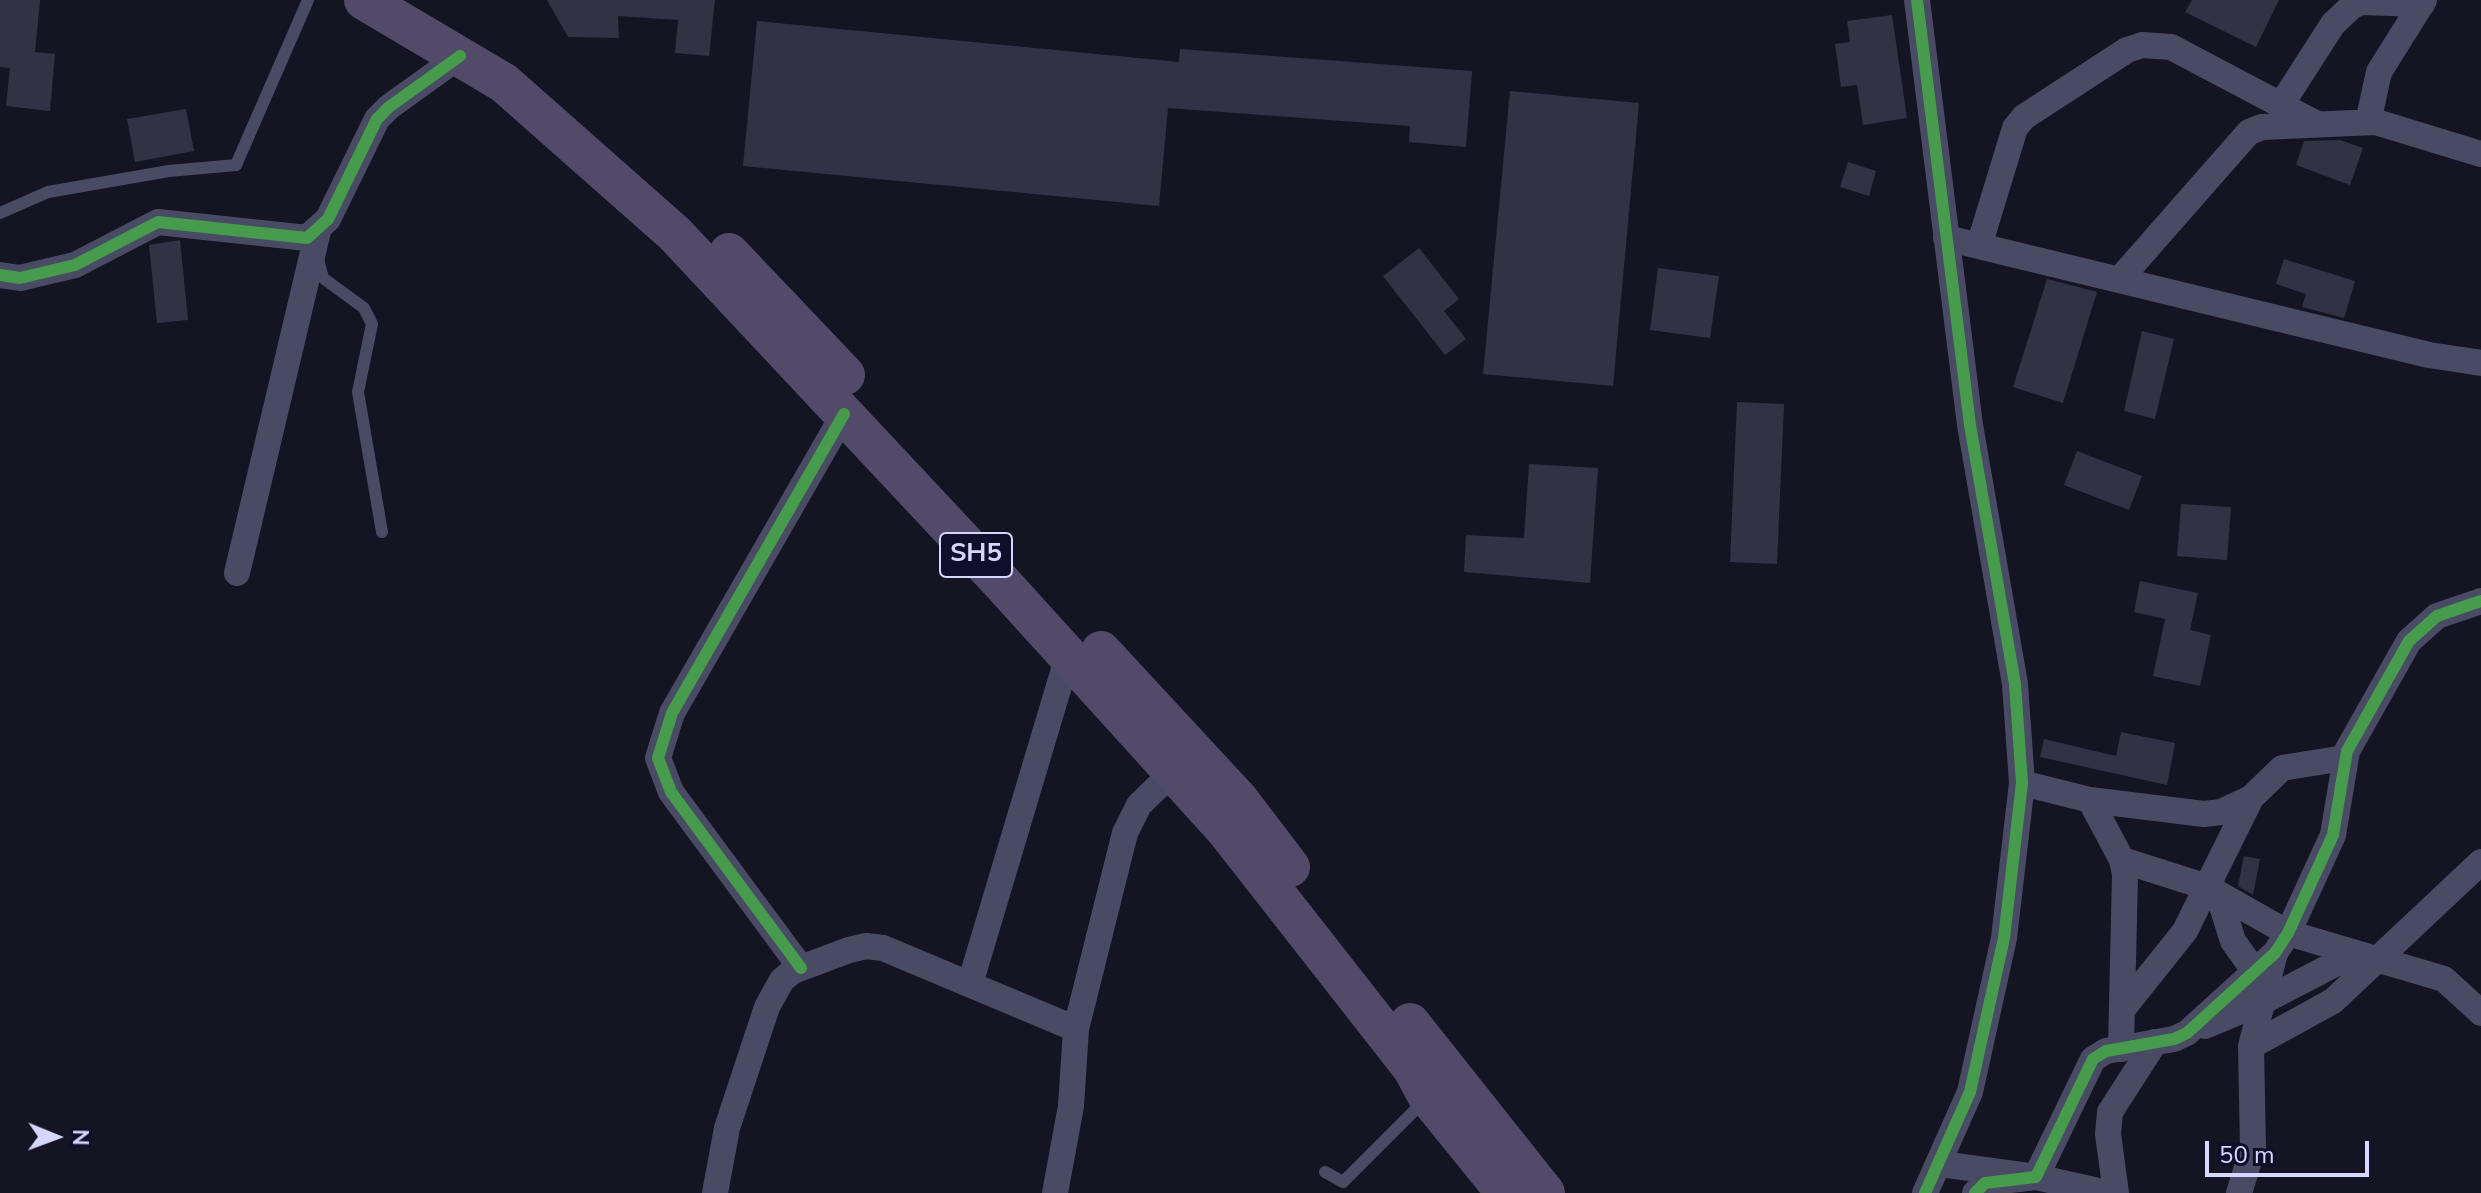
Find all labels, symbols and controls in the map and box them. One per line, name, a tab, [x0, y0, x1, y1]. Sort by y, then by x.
road number: SH5	[940, 533, 1012, 577]
north arrow	[16, 1097, 96, 1177]
scale bar	[2209, 1125, 2373, 1175]
text: N	[65, 1129, 95, 1146]
text: 50 m	[2219, 1139, 2275, 1171]

